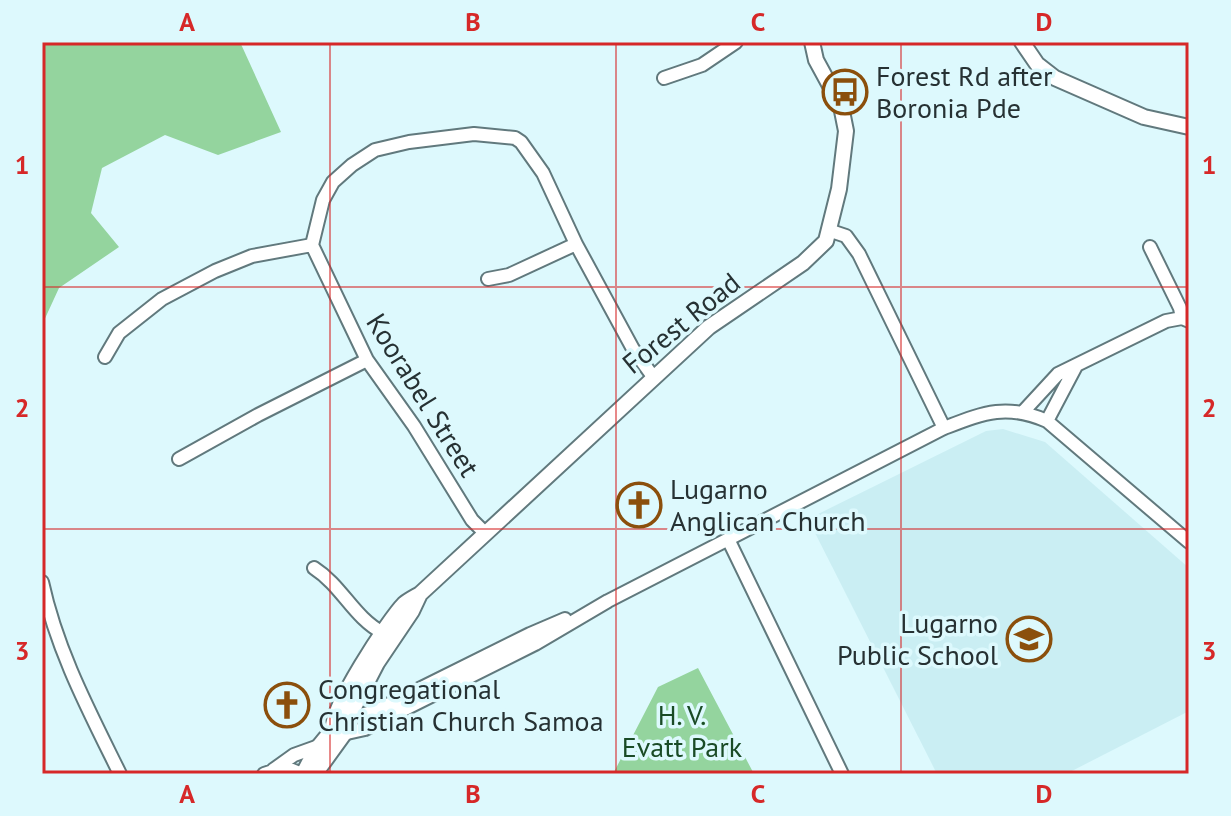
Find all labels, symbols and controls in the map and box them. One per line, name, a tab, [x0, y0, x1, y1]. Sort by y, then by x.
text: A	[179, 5, 195, 38]
text: B	[465, 5, 481, 38]
text: C	[751, 5, 765, 38]
text: D	[1036, 5, 1052, 38]
place label: Forest Rd after Boronia Pde	[876, 57, 1053, 126]
bus stop icon: Forest Rd after Boronia Pde	[821, 68, 869, 116]
text: 1	[15, 148, 29, 181]
text: 1	[1202, 148, 1216, 181]
street label: Forest Road	[614, 264, 747, 381]
street label: Koorabel Street	[359, 306, 489, 484]
text: 2	[15, 391, 29, 424]
text: 2	[1202, 391, 1216, 424]
place label: Lugarno Anglican Church	[670, 470, 866, 539]
church icon: Lugarno Anglican Church	[615, 481, 663, 529]
place label: Lugarno Public School	[837, 604, 998, 673]
school or university icon: Lugarno Public School	[1005, 615, 1053, 663]
text: 3	[15, 634, 29, 667]
text: 3	[1202, 634, 1216, 667]
place label: Congregational Christian Church Samoa	[318, 670, 604, 739]
church icon: Congregational Christian Church Samoa	[263, 681, 311, 729]
park label: H. V. Evatt Park	[622, 696, 743, 765]
text: A	[179, 777, 195, 810]
text: B	[465, 777, 481, 810]
text: C	[751, 777, 765, 810]
text: D	[1036, 777, 1052, 810]

